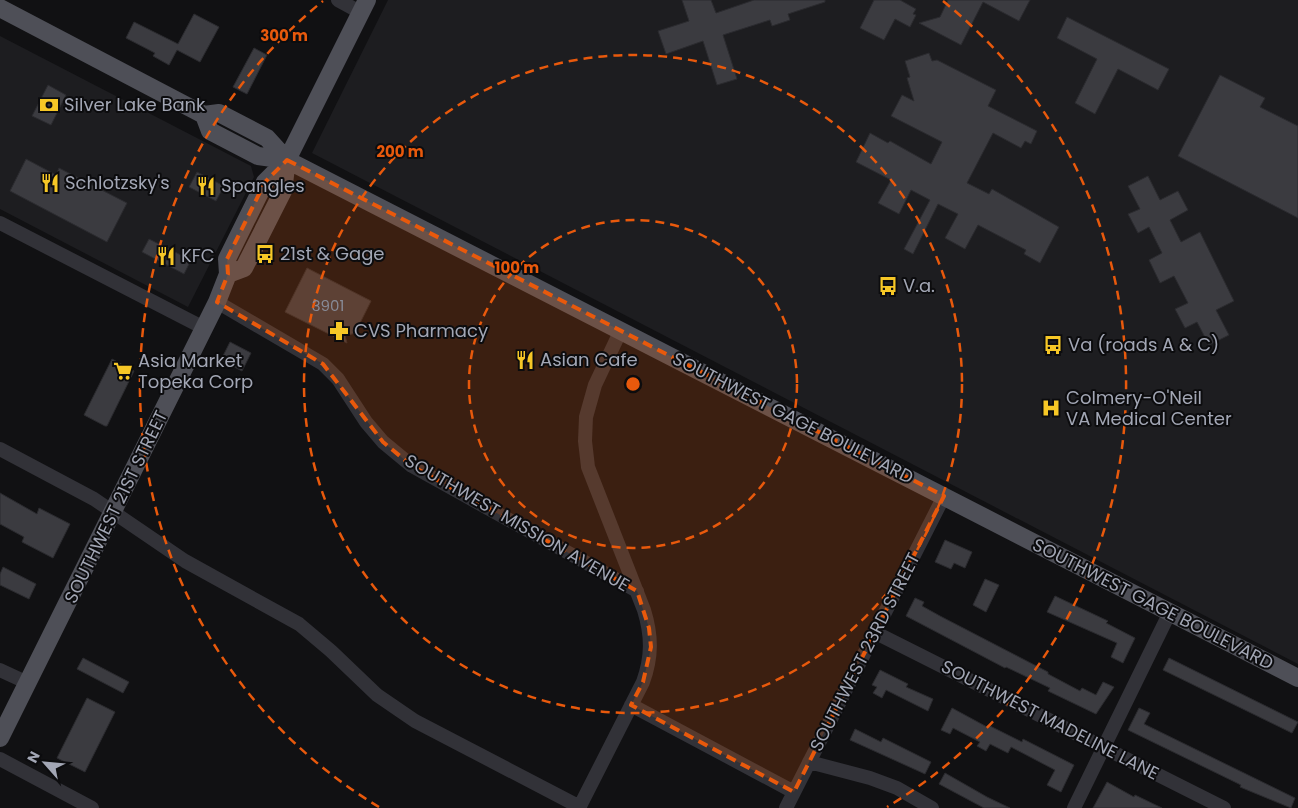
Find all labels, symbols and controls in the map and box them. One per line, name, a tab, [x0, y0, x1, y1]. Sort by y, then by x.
text: 300 m	[260, 25, 308, 46]
place label: Silver Lake Bank	[64, 92, 206, 117]
bank icon: Silver Lake Bank	[38, 94, 60, 116]
text: 200 m	[376, 141, 424, 162]
place label: Schlotzsky's	[65, 170, 170, 195]
restaurant icon: Schlotzsky's	[39, 172, 61, 194]
place label: Spangles	[221, 173, 305, 198]
restaurant icon: Spangles	[195, 175, 217, 197]
place label: 21st & Gage	[280, 241, 384, 266]
place label: KFC	[181, 243, 215, 268]
bus stop icon: 21st & Gage	[254, 243, 276, 265]
restaurant icon: KFC	[155, 245, 177, 267]
text: 100 m	[495, 257, 539, 278]
place label: V.a.	[903, 273, 935, 298]
bus stop icon: V.a.	[877, 275, 899, 297]
house number: 3901	[312, 295, 344, 316]
place label: CVS Pharmacy	[354, 318, 488, 343]
pharmacy icon: CVS Pharmacy	[328, 320, 350, 342]
place label: Va (roads A & C)	[1068, 332, 1219, 357]
bus stop icon: Va (roads A & C)	[1042, 334, 1064, 356]
street label: SOUTHWEST GAGE BOULEVARD	[668, 346, 918, 489]
place label: Asian Cafe	[540, 347, 638, 372]
place label: Asia Market Topeka Corp	[138, 348, 253, 394]
restaurant icon: Asian Cafe	[514, 349, 536, 371]
supermarket icon: Asia Market Topeka Corp	[112, 360, 134, 382]
centre of rings	[624, 375, 642, 393]
place label: Colmery-O'Neil VA Medical Center	[1066, 385, 1232, 431]
hospital icon: Colmery-O'Neil VA Medical Center	[1040, 397, 1062, 419]
street label: SOUTHWEST 21ST STREET	[58, 406, 173, 607]
street label: SOUTHWEST MISSION AVENUE	[400, 448, 634, 597]
street label: SOUTHWEST GAGE BOULEVARD	[1028, 532, 1278, 675]
street label: SOUTHWEST 23RD STREET	[804, 548, 926, 755]
street label: SOUTHWEST MADELINE LANE	[937, 654, 1163, 785]
north arrow	[20, 738, 70, 788]
text: N	[22, 748, 45, 766]

